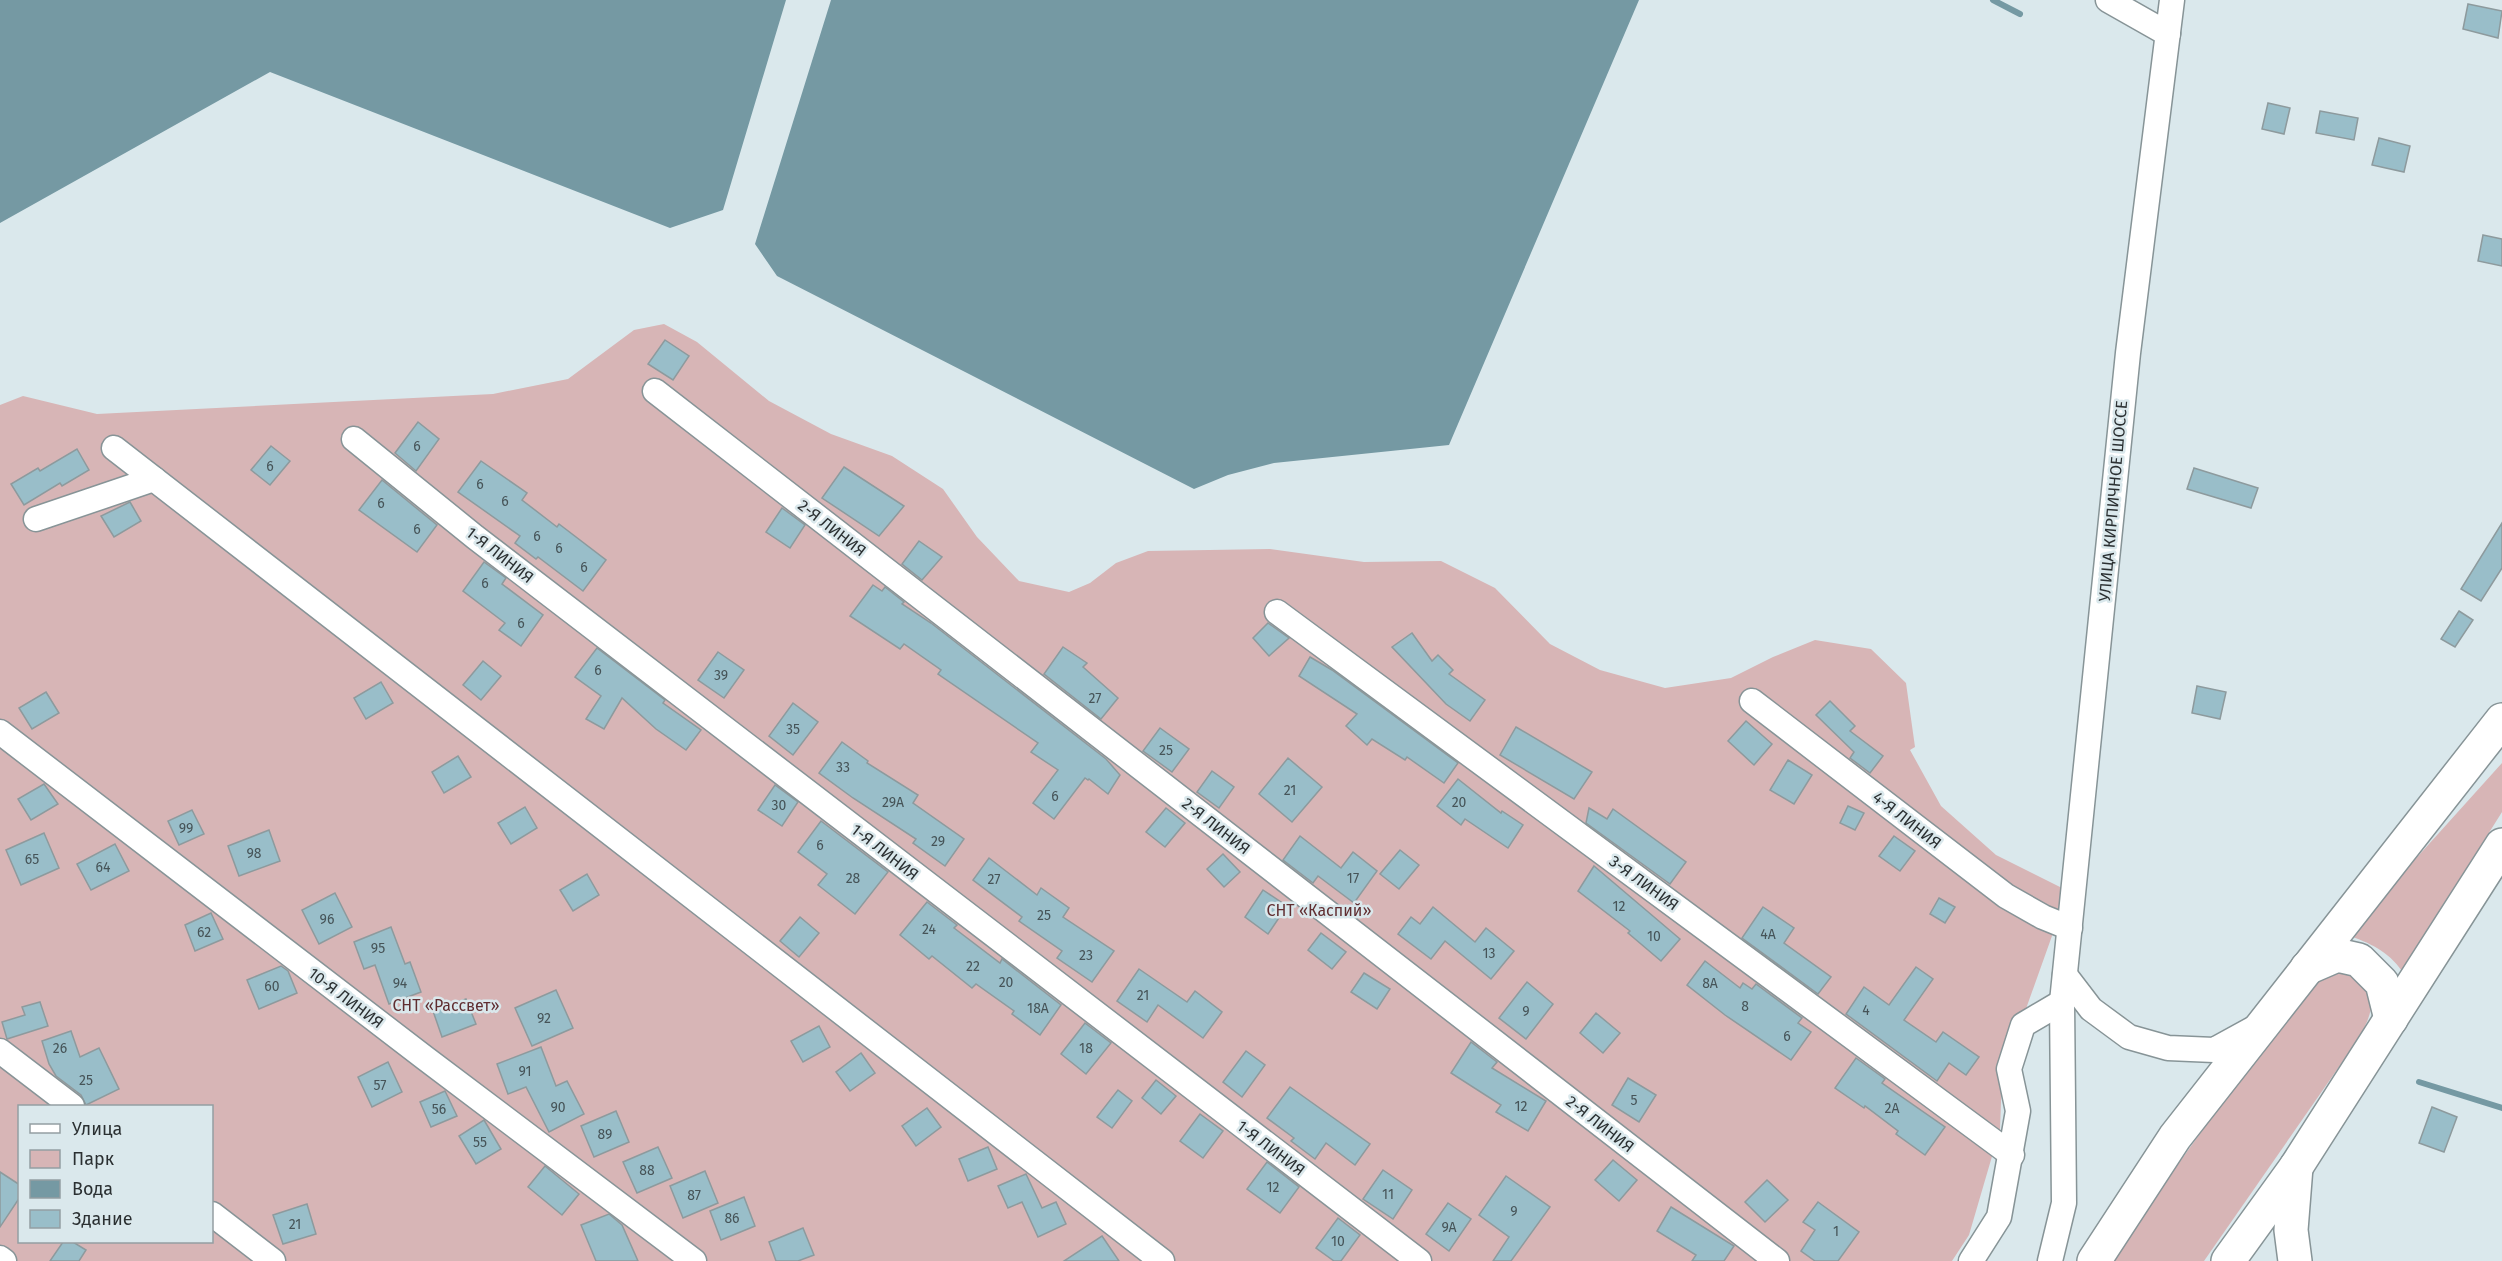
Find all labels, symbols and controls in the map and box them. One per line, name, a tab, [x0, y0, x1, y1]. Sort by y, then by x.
street label: УЛИЦА КИРПИЧНОЕ ШОССЕ	[2095, 400, 2131, 602]
house number: 6	[413, 438, 421, 455]
house number: 6	[266, 458, 274, 475]
house number: 6	[476, 476, 484, 493]
house number: 6	[501, 493, 509, 510]
house number: 6	[377, 495, 385, 512]
street label: 2-Я ЛИНИЯ	[794, 496, 870, 560]
house number: 6	[413, 521, 421, 538]
street label: 1-Я ЛИНИЯ	[463, 523, 537, 587]
house number: 6	[533, 528, 541, 545]
house number: 6	[555, 540, 563, 557]
house number: 6	[580, 559, 588, 576]
house number: 6	[481, 575, 489, 592]
house number: 6	[517, 615, 525, 632]
house number: 6	[594, 662, 602, 679]
house number: 39	[714, 667, 728, 684]
house number: 27	[1088, 690, 1102, 707]
house number: 35	[786, 721, 800, 738]
house number: 25	[1159, 742, 1173, 759]
house number: 33	[836, 759, 850, 776]
house number: 21	[1284, 782, 1296, 799]
street label: 4-Я ЛИНИЯ	[1869, 787, 1945, 853]
house number: 6	[1051, 788, 1059, 805]
house number: 29А	[882, 794, 904, 811]
street label: 2-Я ЛИНИЯ	[1178, 794, 1254, 858]
house number: 20	[1452, 794, 1467, 811]
house number: 30	[772, 797, 787, 814]
house number: 99	[179, 820, 193, 837]
street label: 1-Я ЛИНИЯ	[848, 820, 922, 884]
house number: 29	[931, 833, 945, 850]
house number: 6	[816, 837, 824, 854]
house number: 98	[246, 845, 262, 862]
house number: 65	[25, 851, 39, 868]
street label: 3-Я ЛИНИЯ	[1606, 851, 1682, 915]
house number: 64	[96, 859, 111, 876]
house number: 28	[846, 870, 861, 887]
house number: 17	[1347, 870, 1359, 887]
house number: 27	[987, 871, 1001, 888]
house number: 12	[1613, 898, 1626, 915]
park label: СНТ «Каспий»	[1267, 901, 1371, 920]
house number: 25	[1037, 907, 1051, 924]
house number: 96	[320, 911, 334, 928]
house number: 24	[922, 921, 937, 938]
house number: 62	[197, 924, 211, 941]
house number: 4А	[1760, 926, 1776, 943]
house number: 10	[1647, 928, 1661, 945]
house number: 95	[371, 940, 385, 957]
house number: 13	[1482, 945, 1496, 962]
house number: 23	[1079, 947, 1093, 964]
house number: 22	[966, 958, 980, 975]
street label: 10-Я ЛИНИЯ	[305, 964, 387, 1032]
house number: 20	[999, 974, 1014, 991]
house number: 94	[393, 975, 408, 992]
house number: 8А	[1702, 975, 1718, 992]
house number: 60	[264, 978, 280, 995]
house number: 21	[1137, 987, 1149, 1004]
park label: СНТ «Рассвет»	[392, 996, 500, 1015]
house number: 8	[1741, 998, 1749, 1015]
house number: 18А	[1027, 1000, 1049, 1017]
house number: 4	[1862, 1002, 1870, 1019]
house number: 9	[1522, 1003, 1530, 1020]
house number: 92	[537, 1010, 551, 1027]
house number: 6	[1783, 1028, 1791, 1045]
house number: 26	[53, 1040, 67, 1057]
house number: 18	[1079, 1040, 1093, 1057]
house number: 91	[518, 1063, 532, 1080]
house number: 25	[79, 1072, 93, 1089]
house number: 57	[374, 1077, 386, 1094]
street label: 2-Я ЛИНИЯ	[1562, 1092, 1638, 1156]
house number: 5	[1630, 1092, 1638, 1109]
house number: 12	[1515, 1098, 1528, 1115]
house number: 90	[550, 1099, 566, 1116]
house number: 2А	[1885, 1100, 1899, 1117]
house number: 56	[432, 1101, 446, 1118]
legend	[18, 1105, 213, 1243]
street label: 1-Я ЛИНИЯ	[1233, 1116, 1309, 1180]
text: Улица	[72, 1118, 122, 1140]
house number: 89	[598, 1126, 612, 1143]
house number: 55	[473, 1134, 487, 1151]
text: Парк	[72, 1148, 115, 1170]
house number: 88	[639, 1162, 655, 1179]
text: Вода	[72, 1178, 113, 1200]
house number: 12	[1267, 1179, 1280, 1196]
house number: 11	[1382, 1186, 1394, 1203]
house number: 87	[687, 1187, 701, 1204]
house number: 9	[1510, 1203, 1518, 1220]
text: Здание	[72, 1208, 133, 1230]
house number: 86	[724, 1210, 740, 1227]
house number: 21	[289, 1216, 301, 1233]
house number: 9А	[1441, 1219, 1457, 1236]
house number: 1	[1833, 1223, 1839, 1240]
house number: 10	[1331, 1233, 1345, 1250]

